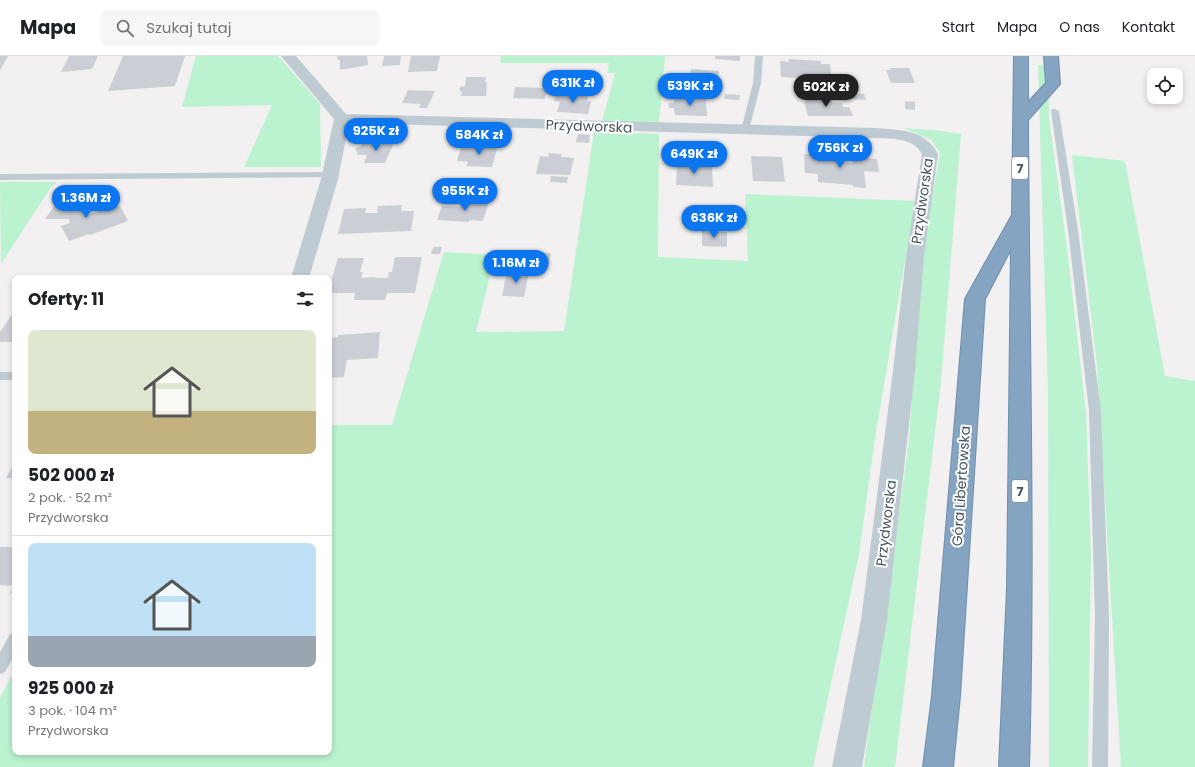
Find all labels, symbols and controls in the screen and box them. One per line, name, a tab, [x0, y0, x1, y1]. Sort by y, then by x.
search box	[100, 10, 380, 46]
text: Mapa	[20, 14, 76, 41]
icon: search	[114, 17, 136, 39]
text: Szukaj tutaj	[146, 17, 231, 38]
text: Start	[942, 17, 975, 37]
text: Mapa	[997, 17, 1037, 37]
text: O nas	[1059, 17, 1100, 37]
text: Kontakt	[1122, 17, 1175, 37]
map controls	[1147, 68, 1183, 104]
button: locate	[1147, 68, 1183, 104]
pin: 631K zł	[536, 70, 610, 104]
text: 631K zł	[551, 73, 595, 92]
pin: 539K zł	[653, 73, 727, 107]
pin: 502K zł	[789, 74, 863, 108]
text: 539K zł	[667, 76, 713, 95]
text: 502K zł	[803, 77, 849, 96]
street label: Przydworska	[545, 114, 633, 138]
pin: 925K zł	[339, 118, 413, 152]
text: 925K zł	[353, 121, 399, 140]
pin: 584K zł	[442, 122, 516, 156]
text: 584K zł	[455, 125, 503, 144]
pin: 756K zł	[803, 135, 877, 169]
text: 756K zł	[817, 138, 863, 157]
pin: 649K zł	[657, 141, 731, 175]
text: 649K zł	[670, 144, 718, 163]
street label: Przydworska	[906, 157, 938, 245]
road number: 7	[1012, 157, 1028, 179]
pin: 955K zł	[428, 178, 502, 212]
text: 955K zł	[441, 181, 489, 200]
pin: 1.36M zł	[45, 185, 127, 219]
text: 1.36M zł	[61, 188, 111, 207]
pin: 636K zł	[677, 205, 751, 239]
text: 636K zł	[691, 208, 737, 227]
pin: 1.16M zł	[475, 250, 557, 284]
text: 1.16M zł	[492, 253, 540, 272]
text: Oferty: 11	[28, 287, 104, 311]
icon: filters	[294, 288, 316, 310]
icon: home	[136, 356, 208, 428]
street label: Góra Libertowska	[947, 425, 975, 547]
text: 502 000 zł	[28, 463, 114, 487]
street label: Przydworska	[871, 479, 901, 567]
road number: 7	[1012, 480, 1028, 502]
text: 2 pok. · 52 m²	[28, 488, 112, 507]
text: Przydworska	[28, 508, 109, 527]
icon: home	[136, 569, 208, 641]
text: 925 000 zł	[28, 676, 114, 700]
text: 3 pok. · 104 m²	[28, 701, 117, 720]
text: Przydworska	[28, 721, 109, 740]

